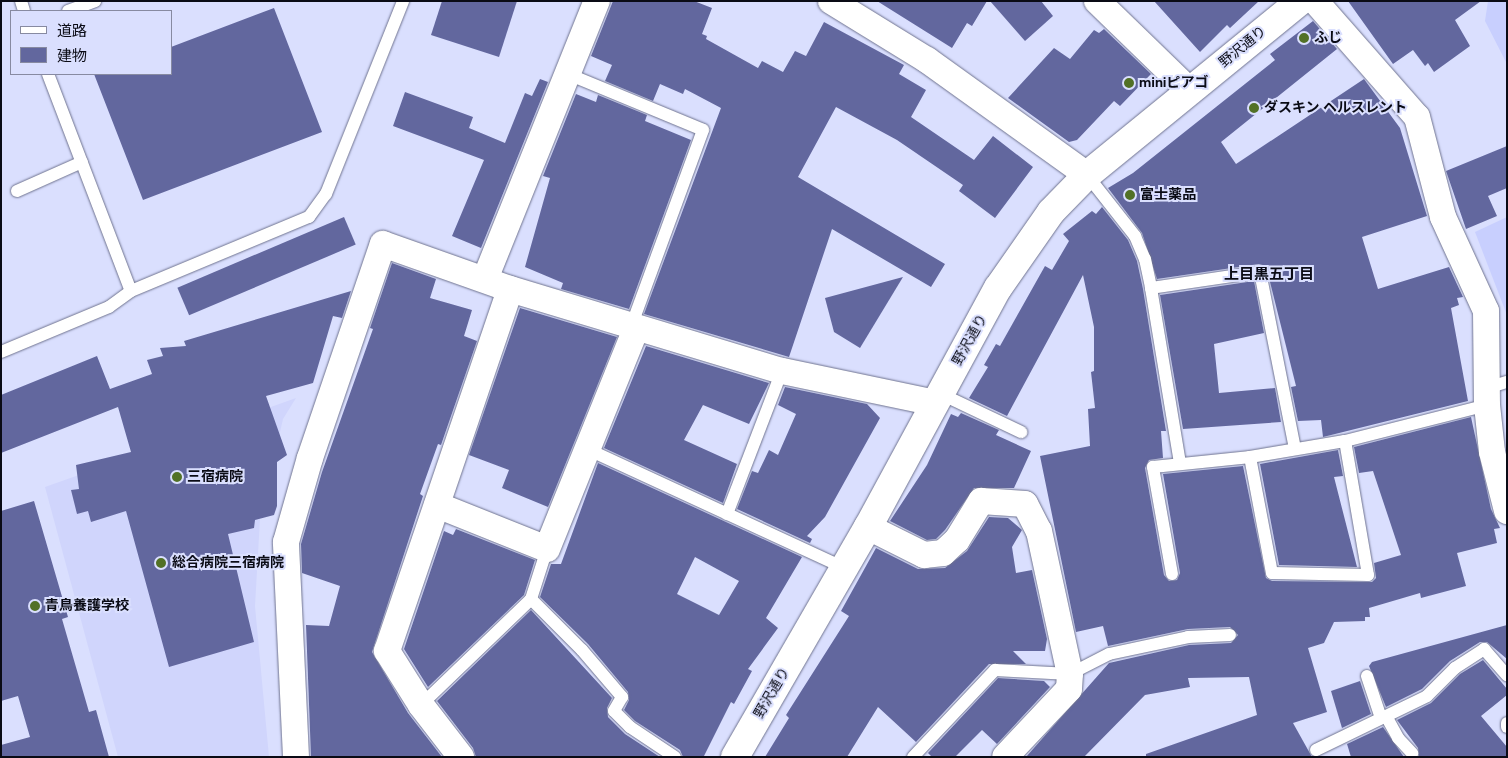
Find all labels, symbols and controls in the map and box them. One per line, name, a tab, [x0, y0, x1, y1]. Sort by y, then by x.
legend	[10, 10, 172, 75]
text: 道路	[57, 22, 87, 40]
street label: 野沢通り	[1216, 23, 1270, 71]
place label: ふじ	[1314, 30, 1342, 46]
marker: ふじ	[1298, 32, 1310, 44]
text: 建物	[57, 47, 87, 65]
place label: miniピアゴ	[1139, 75, 1208, 91]
marker: miniピアゴ	[1123, 77, 1135, 89]
place label: ダスキン ヘルスレント	[1264, 100, 1407, 116]
marker: ダスキン ヘルスレント	[1248, 102, 1260, 114]
place label: 富士薬品	[1140, 187, 1196, 203]
marker: 富士薬品	[1124, 189, 1136, 201]
district label: 上目黒五丁目	[1224, 266, 1314, 284]
street label: 野沢通り	[949, 311, 991, 369]
place label: 三宿病院	[187, 469, 243, 485]
marker: 三宿病院	[171, 471, 183, 483]
place label: 総合病院三宿病院	[172, 555, 284, 571]
marker: 総合病院三宿病院	[154, 556, 168, 570]
place label: 青鳥養護学校	[45, 598, 129, 614]
marker: 青鳥養護学校	[29, 600, 41, 612]
street label: 野沢通り	[751, 665, 793, 721]

